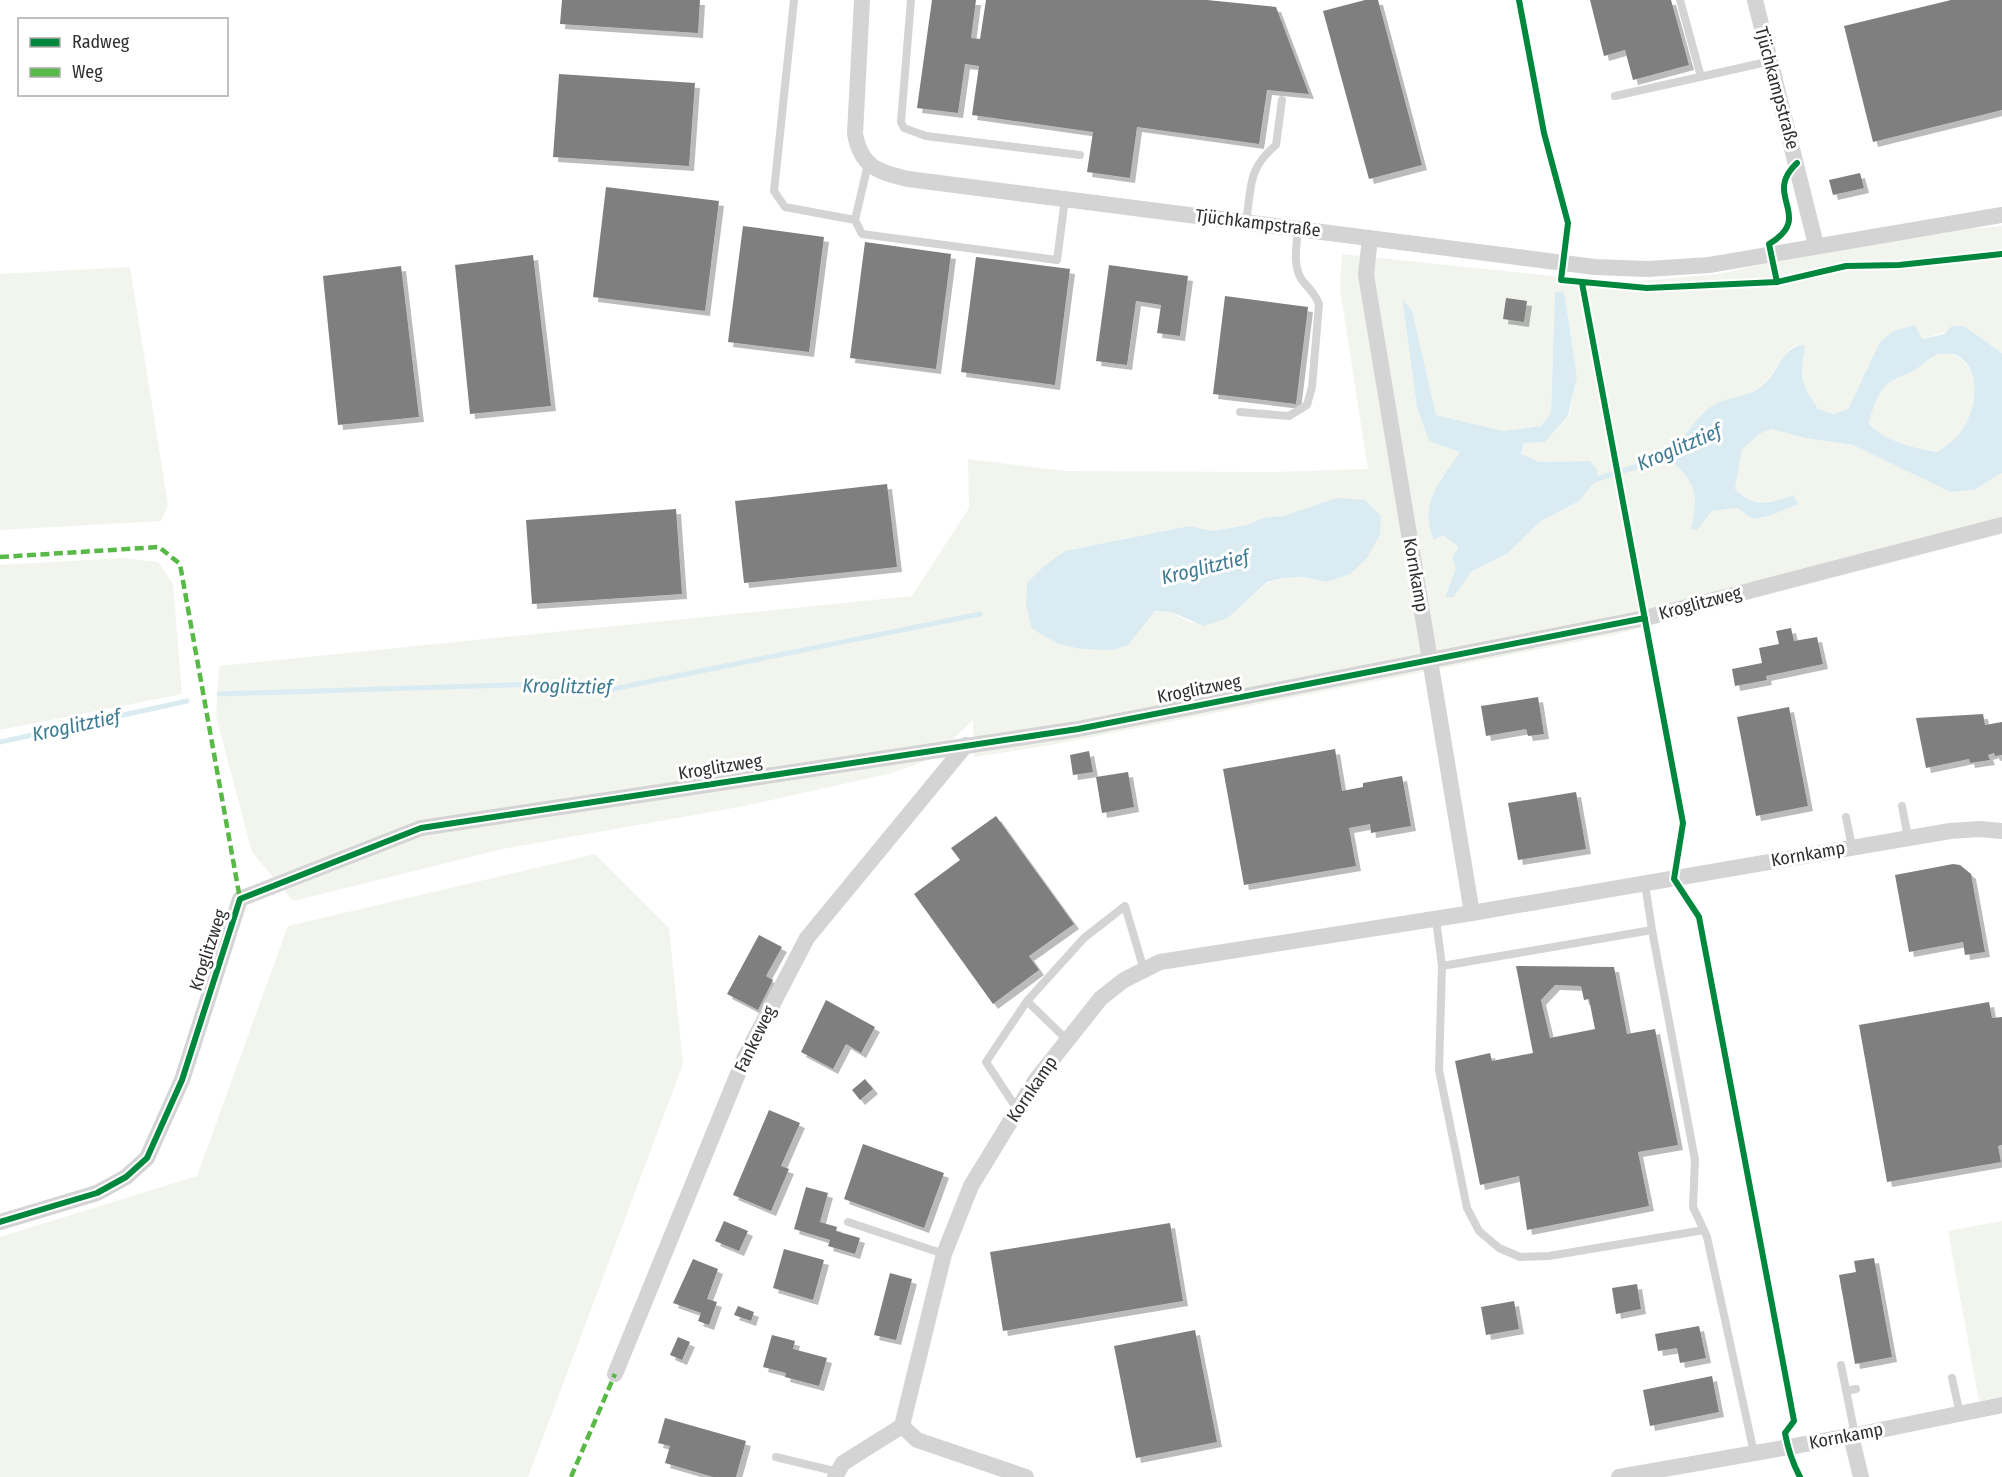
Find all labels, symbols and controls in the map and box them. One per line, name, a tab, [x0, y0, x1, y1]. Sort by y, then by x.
legend	[18, 18, 228, 96]
street label: Tjüchkampstraße	[1750, 24, 1804, 152]
text: Radweg	[72, 31, 130, 53]
text: Weg	[72, 61, 103, 83]
street label: Tjüchkampstraße	[1194, 204, 1322, 242]
water label: Kroglitztief	[1633, 417, 1728, 476]
street label: Kornkamp	[1399, 536, 1433, 614]
water label: Kroglitztief	[1159, 544, 1254, 589]
street label: Kroglitzweg	[1656, 581, 1744, 625]
street label: Kroglitzweg	[1155, 670, 1243, 708]
water label: Kroglitztief	[522, 673, 615, 699]
water label: Kroglitztief	[30, 703, 125, 746]
street label: Kroglitzweg	[676, 749, 764, 784]
street label: Kornkamp	[1769, 837, 1847, 871]
street label: Kroglitzweg	[184, 906, 232, 994]
street label: Fankeweg	[729, 1002, 781, 1076]
street label: Kornkamp	[1002, 1052, 1062, 1126]
street label: Kornkamp	[1807, 1418, 1885, 1454]

